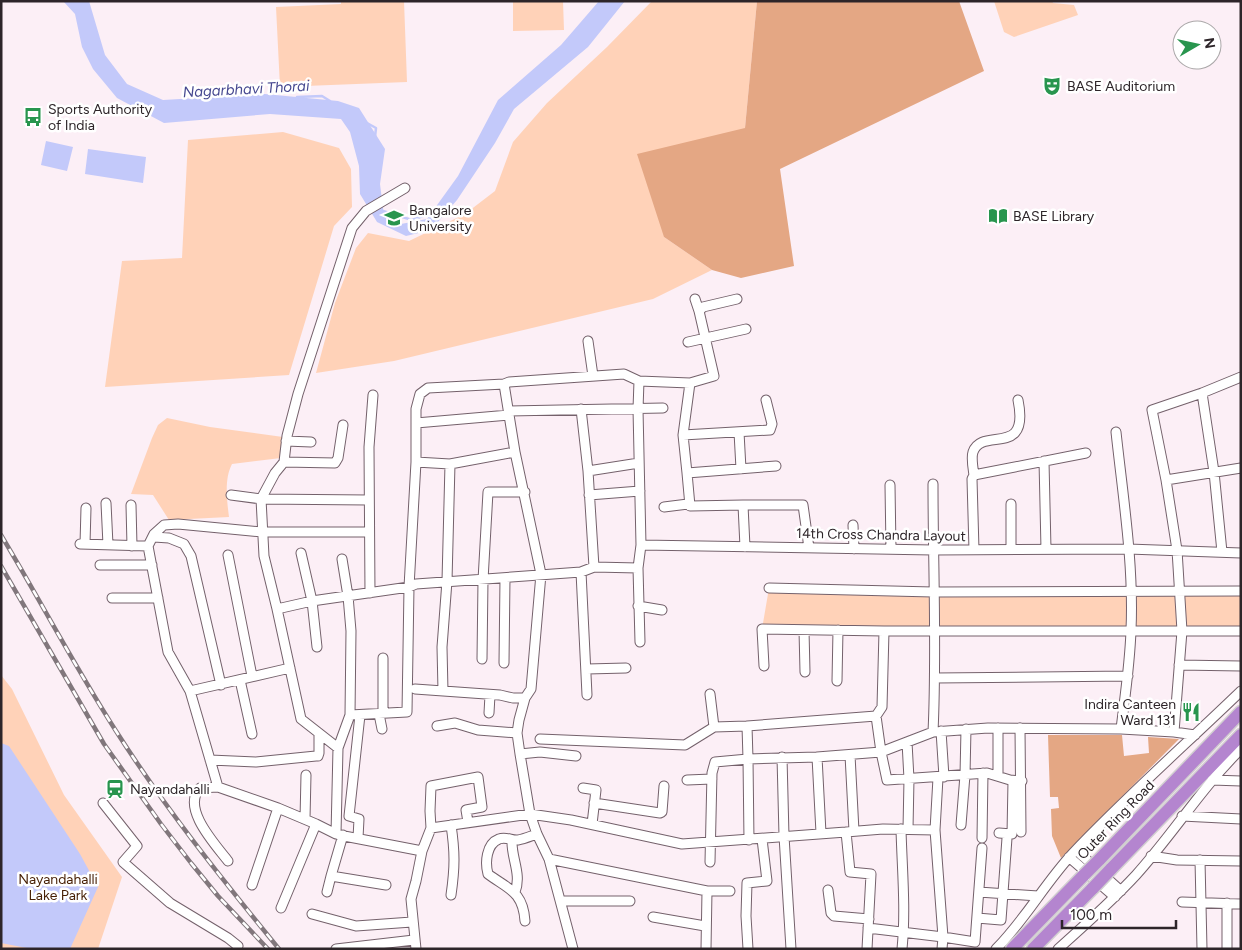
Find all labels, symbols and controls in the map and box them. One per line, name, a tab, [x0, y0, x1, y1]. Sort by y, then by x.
north arrow	[1172, 20, 1222, 70]
text: N	[1200, 36, 1219, 50]
theatre icon: BASE Auditorium	[1041, 75, 1063, 97]
water label: Nagarbhavi Thorai	[182, 77, 310, 101]
place label: BASE Auditorium	[1067, 78, 1175, 95]
place label: Sports Authority of India	[48, 101, 153, 134]
bus stop icon: Sports Authority of India	[22, 106, 44, 128]
place label: Bangalore University	[409, 202, 473, 235]
library icon: BASE Library	[987, 205, 1009, 227]
school or university icon: Bangalore University	[383, 207, 405, 229]
place label: BASE Library	[1013, 208, 1095, 225]
street label: 14th Cross Chandra Layout	[796, 525, 966, 545]
place label: Indira Canteen Ward 131	[1084, 696, 1176, 729]
restaurant icon: Indira Canteen Ward 131	[1180, 701, 1202, 723]
street label: Outer Ring Road	[1074, 777, 1158, 863]
station icon: Nayandahalli	[104, 778, 126, 800]
place label: Nayandahalli	[130, 781, 210, 798]
park label: Nayandahalli Lake Park	[18, 871, 98, 904]
scale bar	[1062, 898, 1176, 930]
text: 100 m	[1070, 906, 1112, 924]

